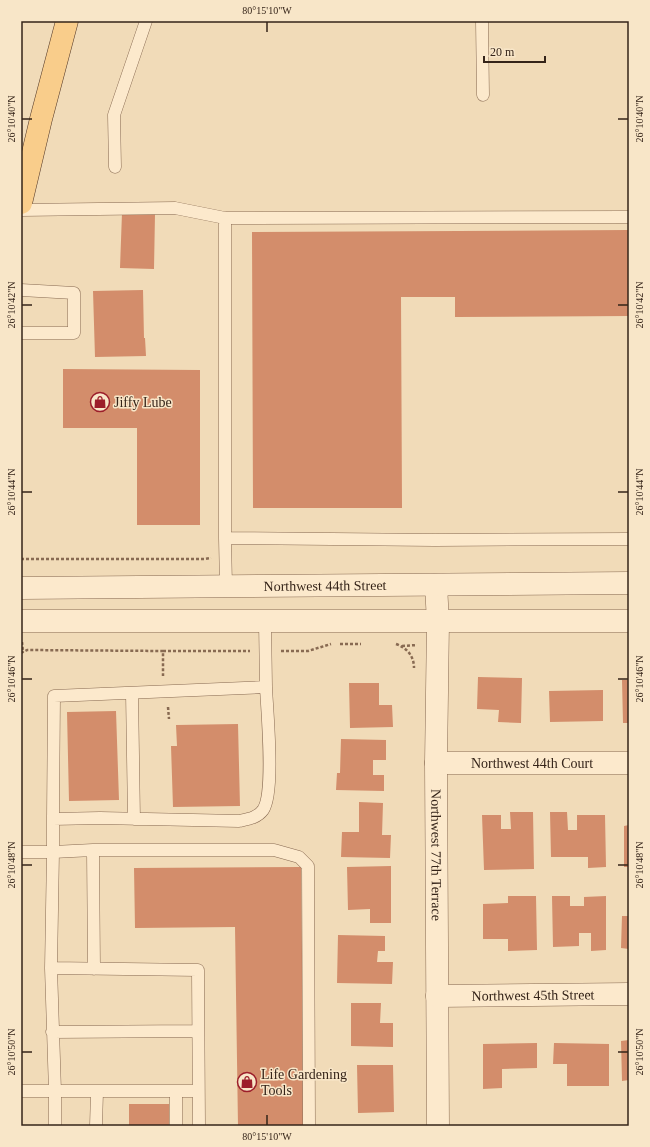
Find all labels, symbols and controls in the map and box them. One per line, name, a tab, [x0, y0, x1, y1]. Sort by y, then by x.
text: 80°15'10"W	[242, 5, 292, 16]
scale bar	[484, 38, 545, 64]
text: 20 m	[490, 45, 515, 59]
text: 26°10'40"N	[6, 95, 17, 143]
text: 26°10'40"N	[634, 95, 645, 143]
text: 26°10'42"N	[6, 281, 17, 329]
text: 26°10'42"N	[634, 281, 645, 329]
shop icon: Jiffy Lube	[89, 391, 111, 413]
place label: Jiffy Lube	[114, 395, 172, 410]
text: 26°10'44"N	[6, 468, 17, 516]
text: 26°10'44"N	[634, 468, 645, 516]
street label: Northwest 44th Street	[263, 577, 387, 594]
text: 26°10'46"N	[6, 655, 17, 703]
text: 26°10'46"N	[634, 655, 645, 703]
street label: Northwest 44th Court	[471, 756, 593, 771]
street label: Northwest 77th Terrace	[429, 789, 444, 921]
text: 26°10'48"N	[6, 841, 17, 889]
text: 26°10'48"N	[634, 841, 645, 889]
street label: Northwest 45th Street	[471, 987, 595, 1003]
text: 26°10'50"N	[6, 1028, 17, 1076]
text: 26°10'50"N	[634, 1028, 645, 1076]
place label: Life Gardening Tools	[261, 1067, 347, 1098]
shop icon: Life Gardening Tools	[236, 1071, 258, 1093]
text: 80°15'10"W	[242, 1131, 292, 1142]

